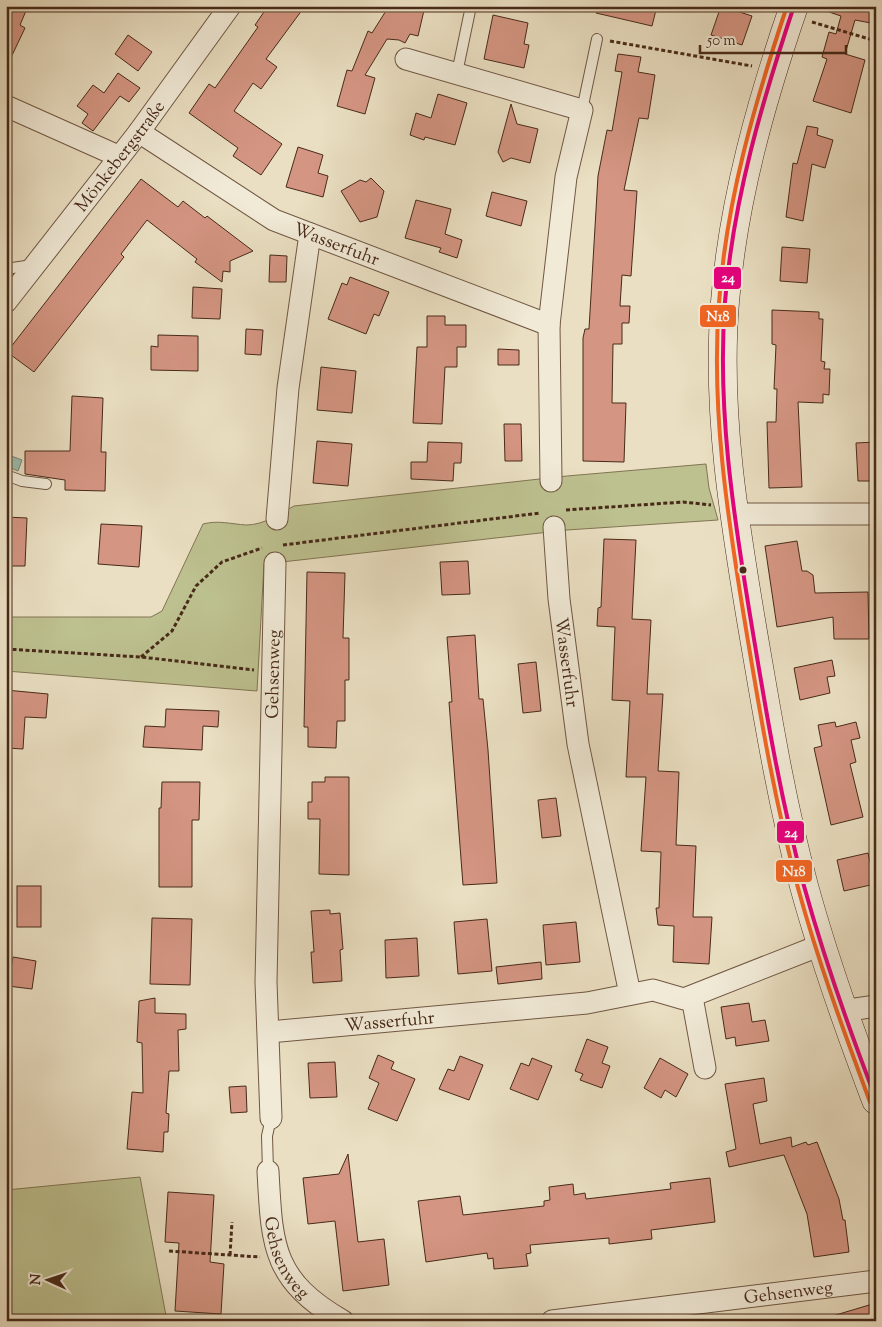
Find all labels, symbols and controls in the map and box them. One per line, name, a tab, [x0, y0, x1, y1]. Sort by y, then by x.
scale bar	[700, 22, 846, 54]
text: 50 m	[706, 31, 736, 52]
street label: Mönkebergstraße	[70, 96, 172, 218]
street label: Wasserfuhr	[289, 217, 383, 274]
line badge: 24	[713, 266, 742, 290]
text: 24	[721, 269, 735, 289]
line badge: N18	[699, 304, 737, 328]
text: N18	[707, 308, 729, 328]
unlabelled marker	[738, 565, 748, 575]
street label: Wasserfuhr	[547, 616, 584, 709]
street label: Gehsenweg	[261, 629, 289, 719]
line badge: 24	[776, 820, 805, 844]
text: 24	[784, 824, 798, 844]
line badge: N18	[775, 859, 813, 883]
text: N18	[783, 863, 805, 883]
street label: Wasserfuhr	[344, 1006, 436, 1040]
street label: Gehsenweg	[256, 1215, 315, 1306]
north arrow	[22, 1254, 72, 1304]
text: N	[27, 1273, 47, 1286]
street label: Gehsenweg	[743, 1275, 835, 1312]

